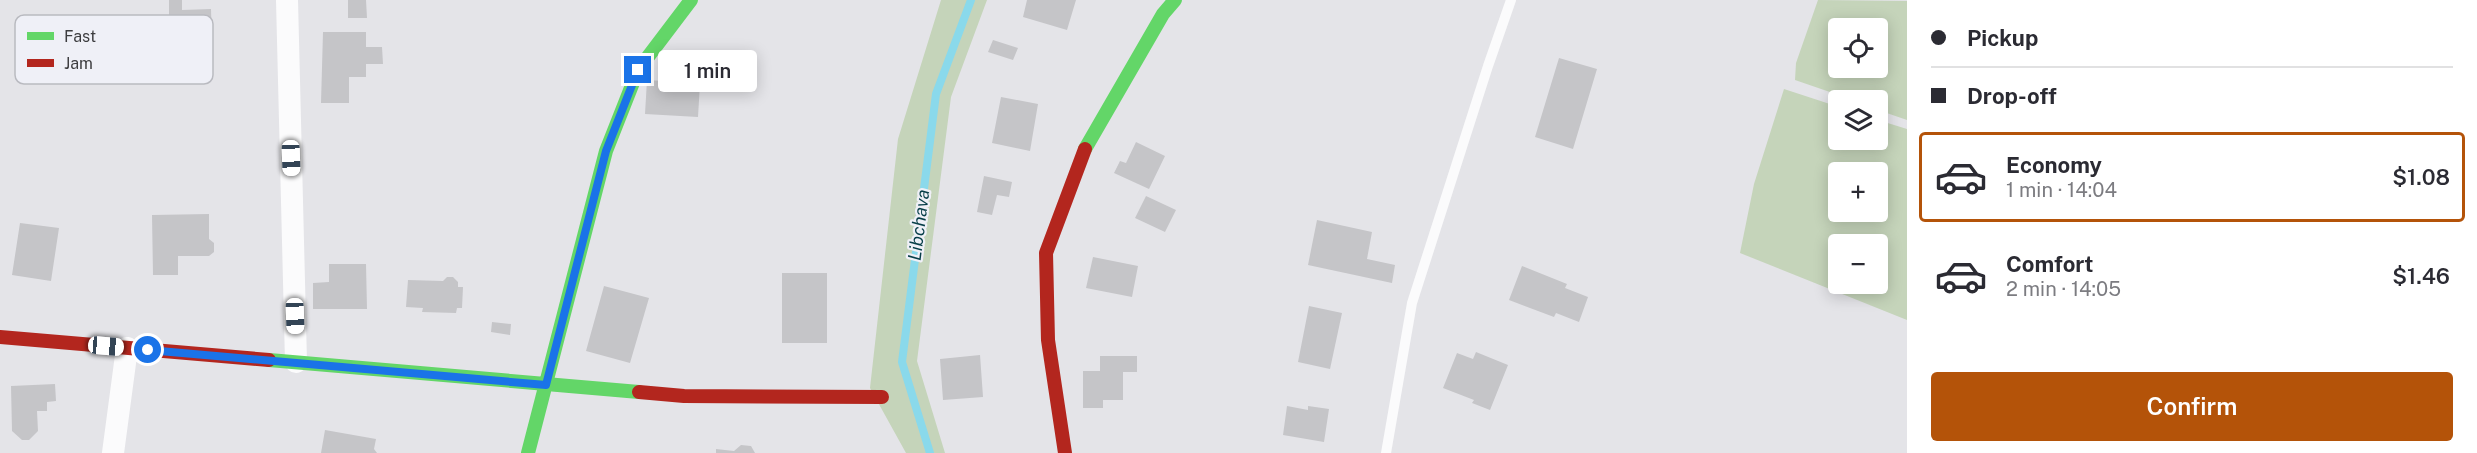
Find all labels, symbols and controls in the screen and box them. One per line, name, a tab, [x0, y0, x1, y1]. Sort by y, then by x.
legend	[15, 15, 213, 84]
map controls	[1828, 18, 1888, 294]
button: locate	[1828, 18, 1888, 78]
text: Pickup	[1967, 25, 2038, 51]
text: Fast	[64, 27, 96, 46]
callout: 1 min	[659, 49, 758, 91]
text: Jam	[64, 54, 93, 73]
route end	[624, 56, 651, 83]
text: 1 min	[684, 59, 731, 83]
text: Drop-off	[1967, 83, 2057, 109]
button: layers	[1828, 90, 1888, 150]
car	[281, 140, 301, 176]
icon: car	[1934, 150, 1988, 204]
text: Economy	[2006, 152, 2102, 178]
button: +	[1828, 162, 1888, 222]
text: $1.08	[2392, 164, 2450, 190]
text: 1 min · 14:04	[2006, 178, 2117, 202]
water label: Libchava	[904, 188, 933, 262]
button: −	[1828, 234, 1888, 294]
icon: car	[1934, 249, 1988, 303]
text: Comfort	[2006, 251, 2093, 277]
text: $1.46	[2392, 263, 2450, 289]
text: 2 min · 14:05	[2006, 277, 2121, 301]
car	[285, 298, 305, 334]
car	[87, 335, 125, 357]
route start	[134, 336, 161, 363]
button: Confirm	[1931, 372, 2453, 441]

